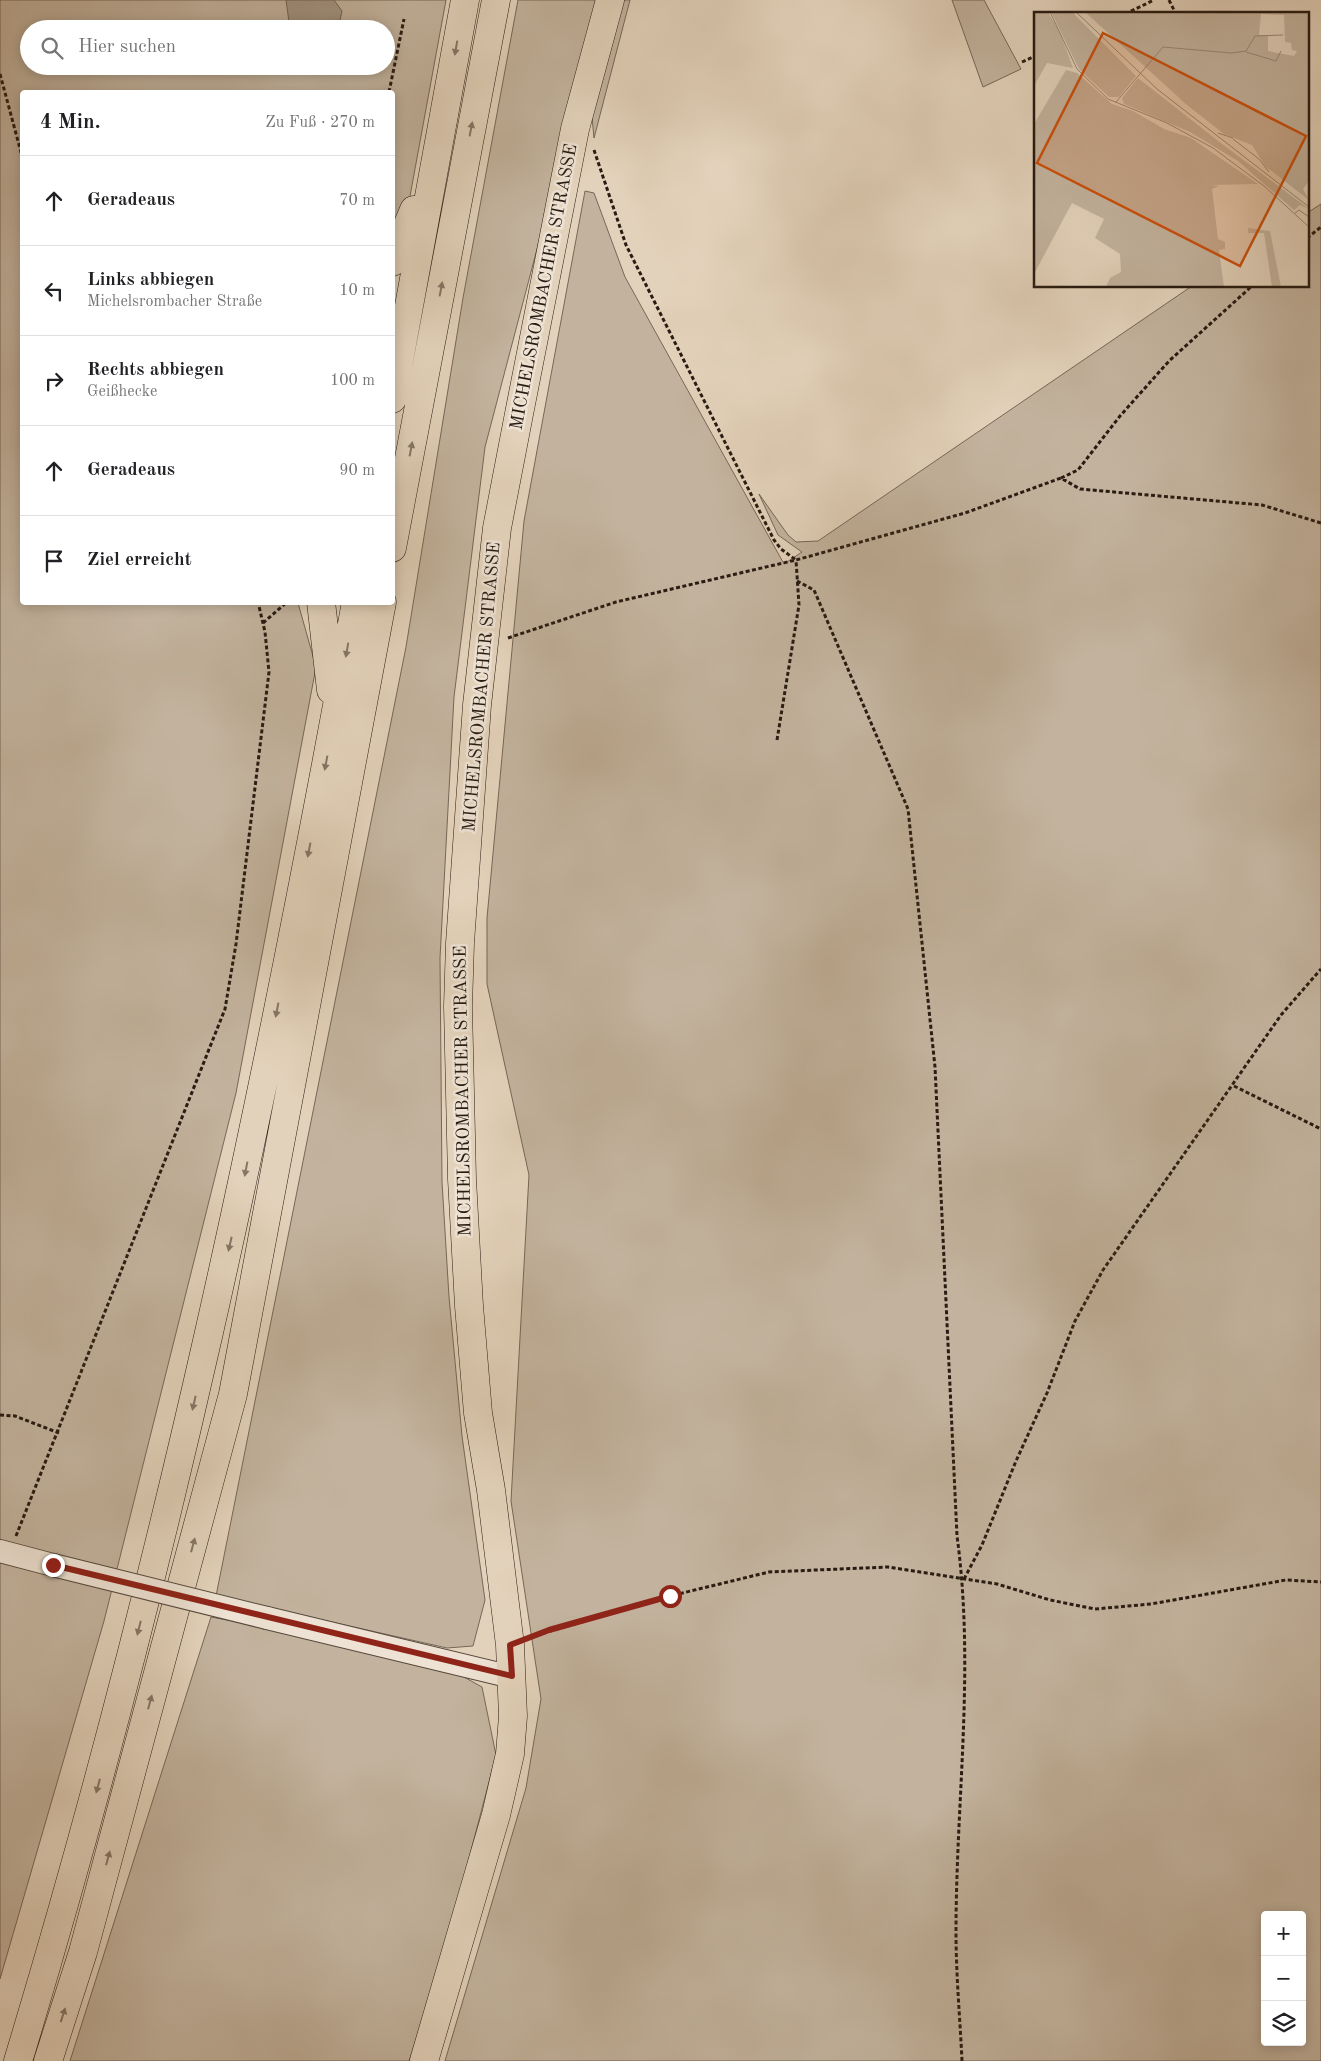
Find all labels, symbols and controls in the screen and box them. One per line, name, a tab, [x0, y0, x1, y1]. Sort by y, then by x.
inset map	[1034, 12, 1308, 288]
search box	[20, 20, 395, 75]
icon: search	[38, 34, 66, 62]
text: Hier suchen	[78, 38, 176, 57]
one-way arrow	[452, 40, 460, 56]
text: 4 Min.	[40, 112, 101, 133]
text: Zu Fuß · 270 m	[265, 115, 375, 131]
one-way arrow	[468, 121, 476, 137]
street label: MICHELSROMBACHER STRASSE	[507, 142, 581, 432]
icon: ahead	[40, 187, 68, 215]
text: Geradeaus	[87, 191, 175, 210]
text: 70 m	[339, 193, 375, 209]
text: Links abbiegen	[87, 271, 214, 290]
icon: left	[40, 277, 68, 305]
one-way arrow	[438, 280, 446, 296]
text: 10 m	[339, 283, 375, 299]
text: Michelsrombacher Straße	[87, 294, 262, 310]
text: Rechts abbiegen	[87, 361, 224, 380]
icon: right	[40, 367, 68, 395]
text: 100 m	[330, 373, 375, 389]
text: Geißhecke	[87, 384, 157, 400]
one-way arrow	[408, 440, 416, 456]
icon: ahead	[40, 457, 68, 485]
text: Geradeaus	[87, 461, 175, 480]
text: 90 m	[339, 463, 375, 479]
street label: MICHELSROMBACHER STRASSE	[460, 541, 504, 833]
icon: arrive	[40, 547, 68, 575]
text: Ziel erreicht	[87, 551, 192, 570]
one-way arrow	[343, 643, 351, 658]
one-way arrow	[322, 755, 330, 770]
one-way arrow	[305, 843, 313, 858]
street label: MICHELSROMBACHER STRASSE	[451, 945, 475, 1237]
one-way arrow	[273, 1002, 281, 1018]
one-way arrow	[242, 1162, 250, 1177]
one-way arrow	[226, 1237, 234, 1252]
one-way arrow	[190, 1395, 198, 1410]
one-way arrow	[189, 1537, 197, 1552]
route end	[42, 1554, 65, 1577]
route start	[659, 1585, 682, 1608]
one-way arrow	[134, 1621, 142, 1636]
one-way arrow	[147, 1694, 155, 1709]
one-way arrow	[94, 1778, 102, 1793]
one-way arrow	[105, 1851, 113, 1866]
map controls	[1261, 1911, 1306, 2046]
button: +	[1261, 1911, 1306, 1956]
button: −	[1261, 1956, 1306, 2001]
button: layers	[1261, 2001, 1306, 2046]
one-way arrow	[60, 2007, 68, 2022]

